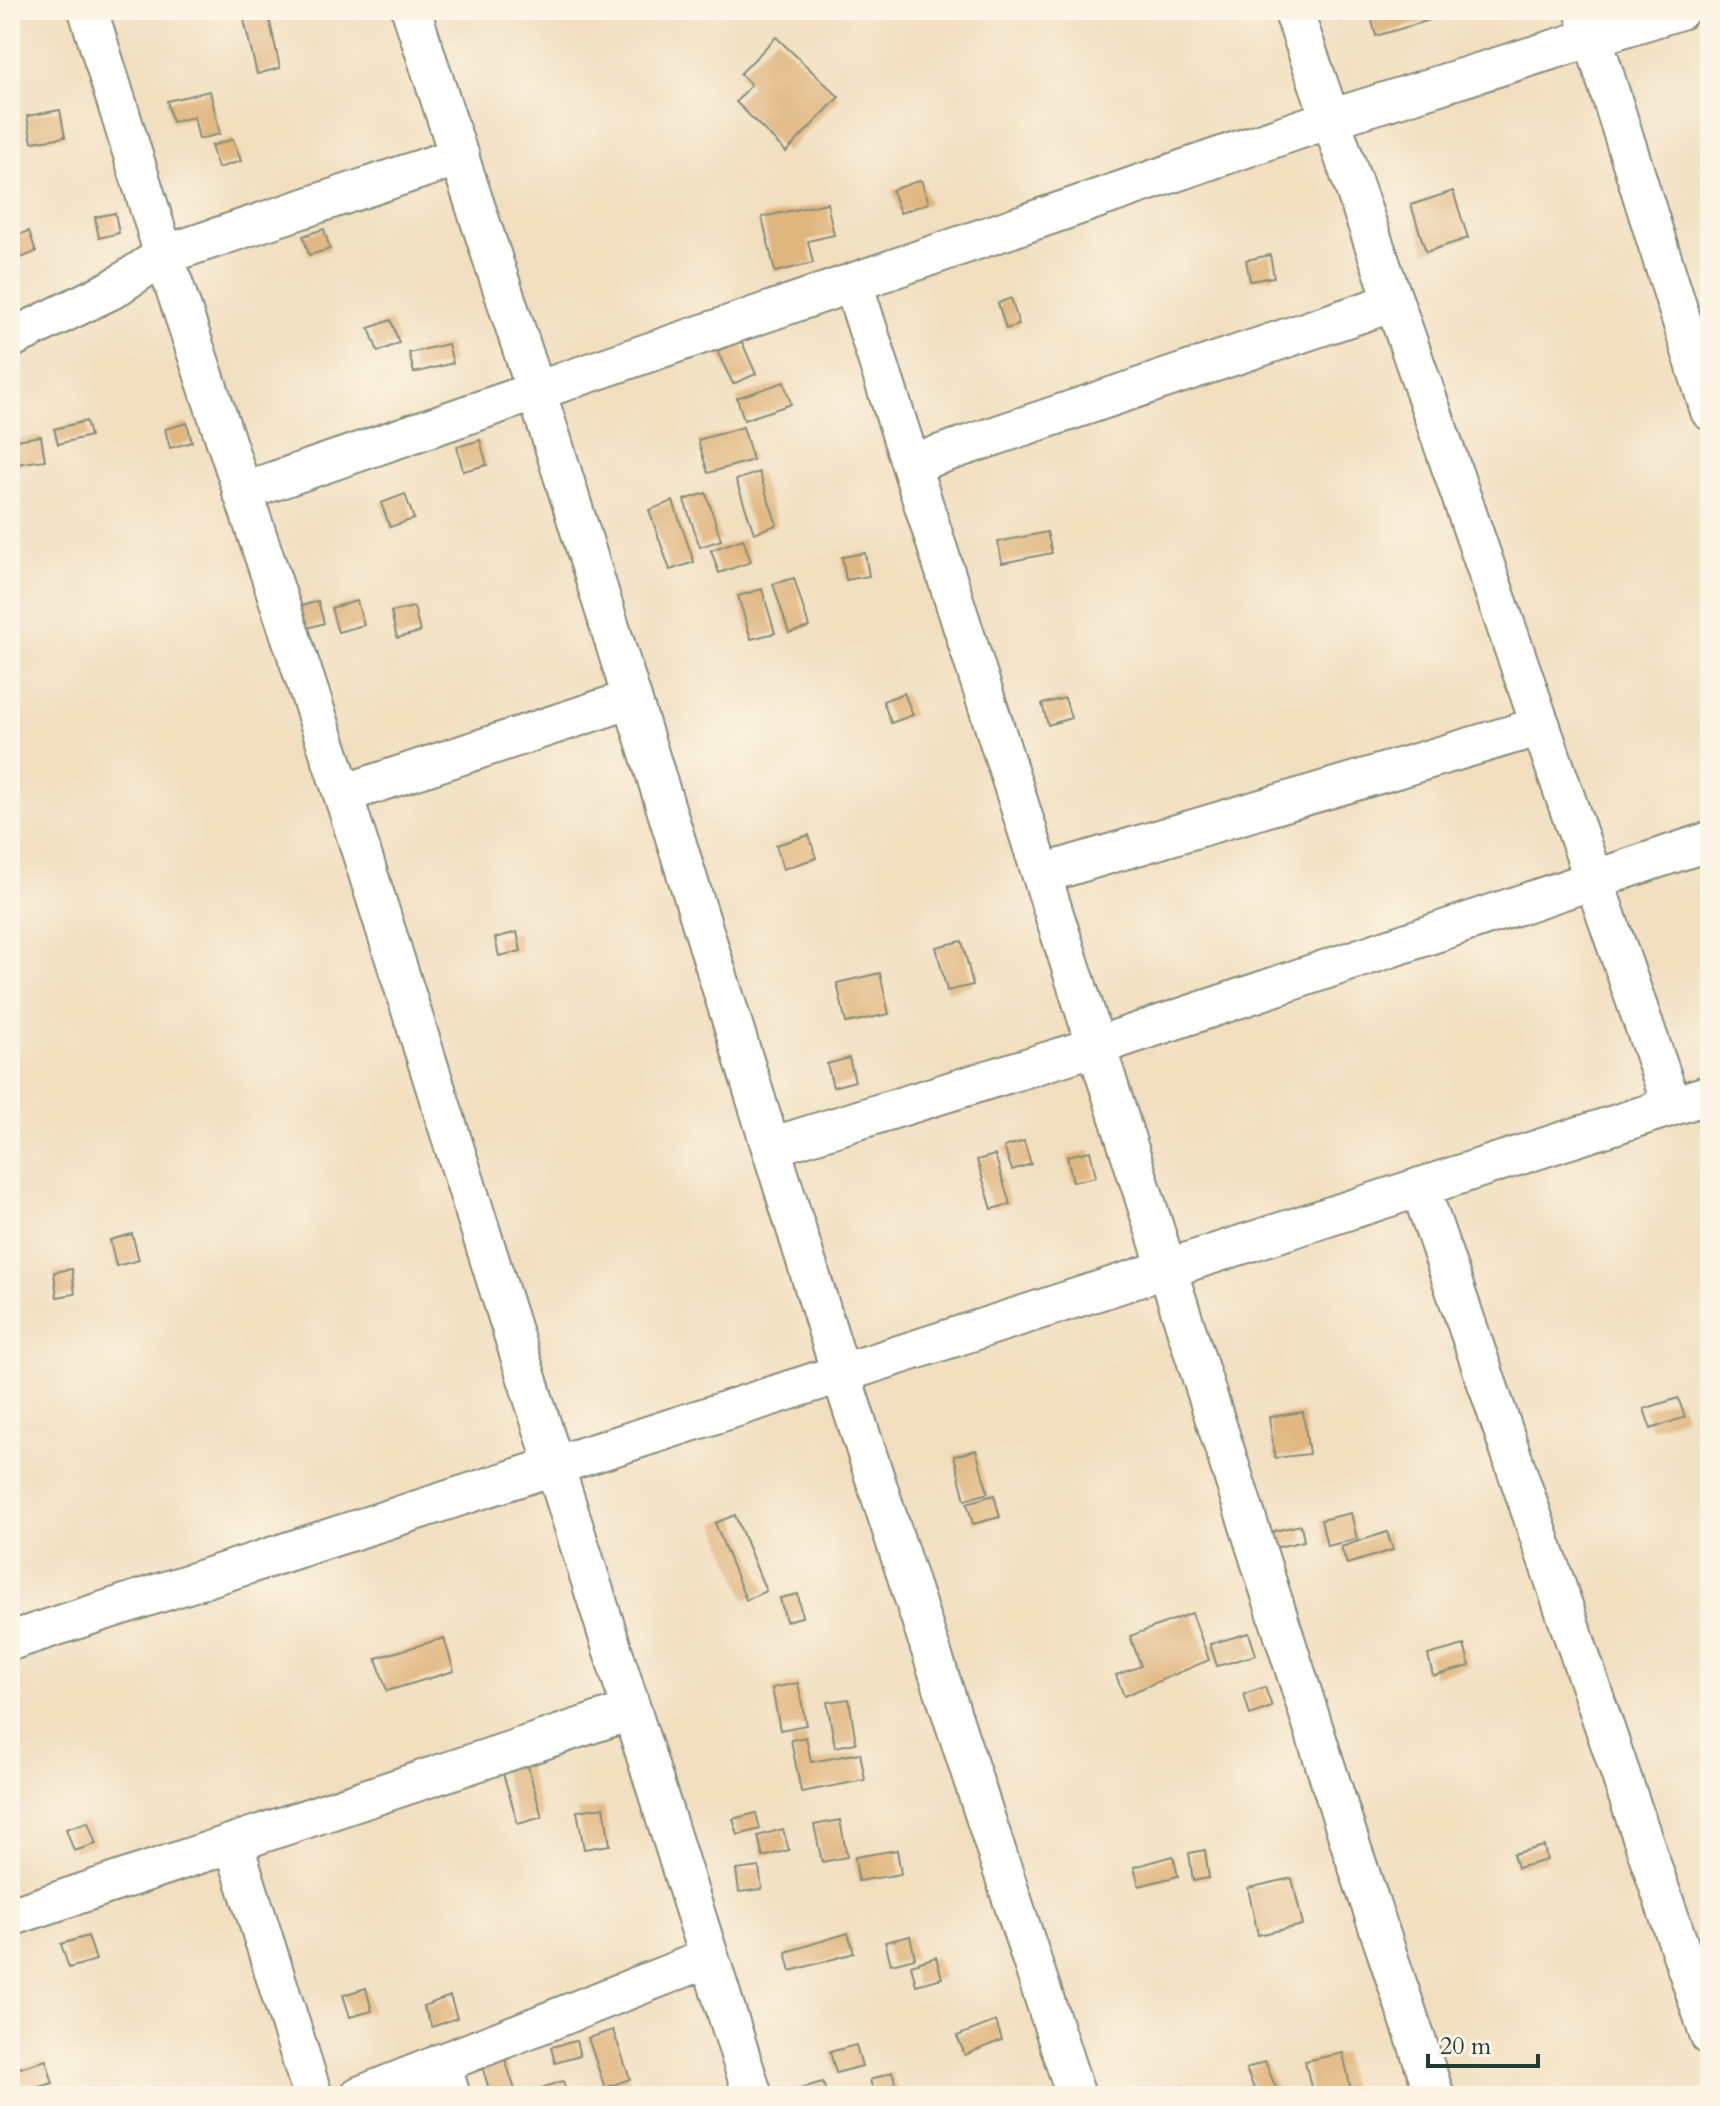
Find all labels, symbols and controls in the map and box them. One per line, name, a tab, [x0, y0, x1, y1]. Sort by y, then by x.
scale bar	[1428, 2018, 1538, 2068]
text: 20 m	[1440, 2030, 1492, 2063]

